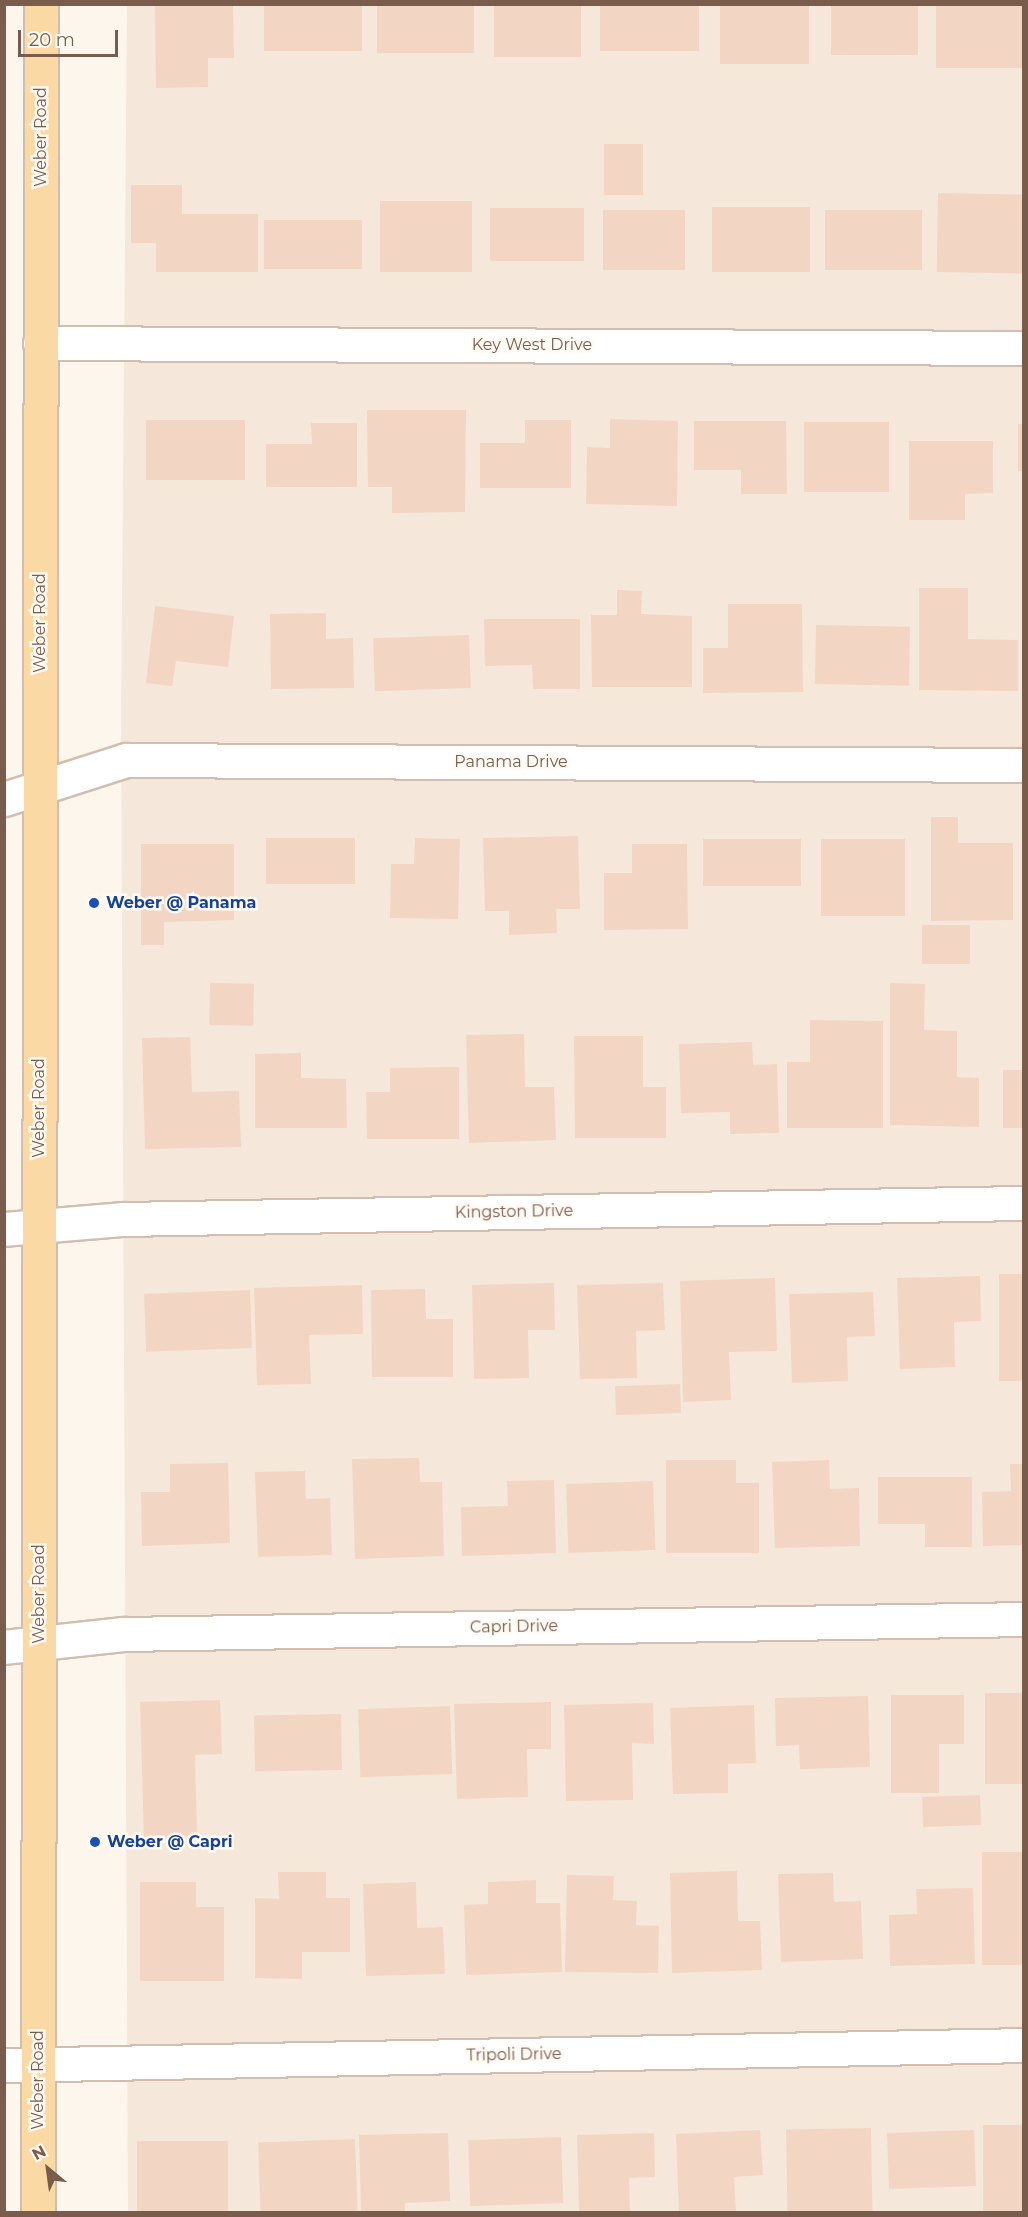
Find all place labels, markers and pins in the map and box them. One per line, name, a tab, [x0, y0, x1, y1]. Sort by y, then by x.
place label: Weber @ Panama	[106, 893, 256, 913]
marker: Weber @ Panama	[87, 896, 101, 910]
place label: Weber @ Capri	[107, 1832, 233, 1852]
marker: Weber @ Capri	[88, 1835, 102, 1849]

